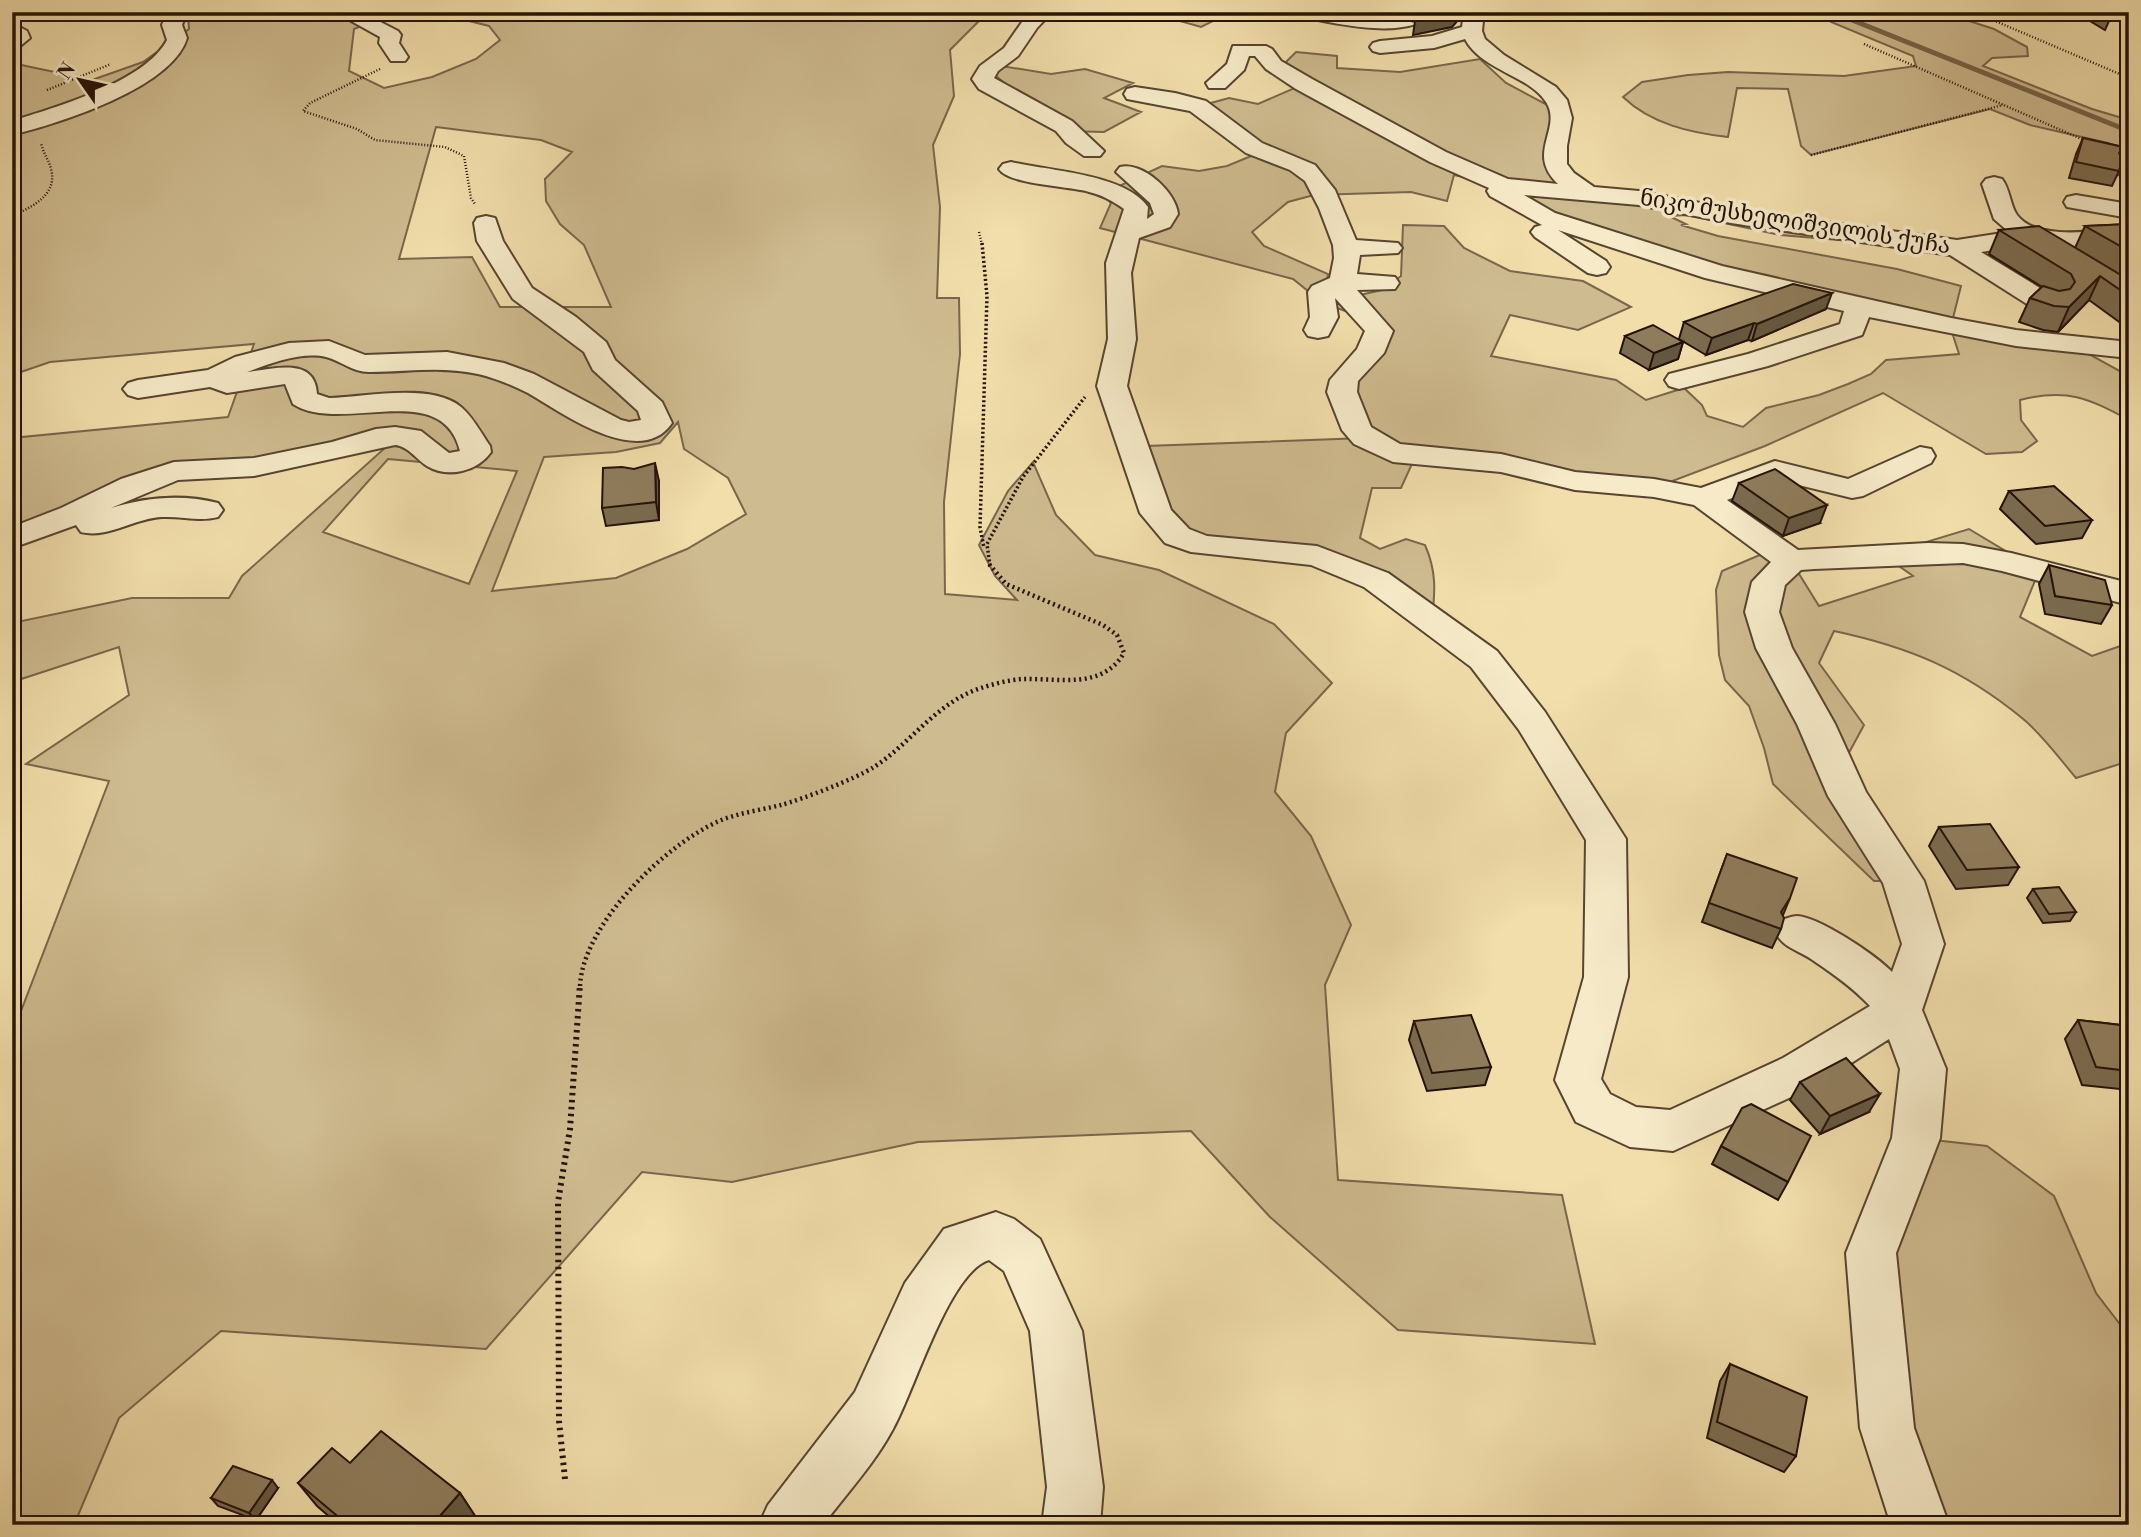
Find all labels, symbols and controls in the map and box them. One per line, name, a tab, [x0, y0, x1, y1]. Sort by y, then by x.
north arrow	[46, 46, 116, 116]
text: N	[53, 58, 81, 84]
street label: ნიკო მუსხელიშვილის ქუჩა	[1638, 184, 1952, 260]

